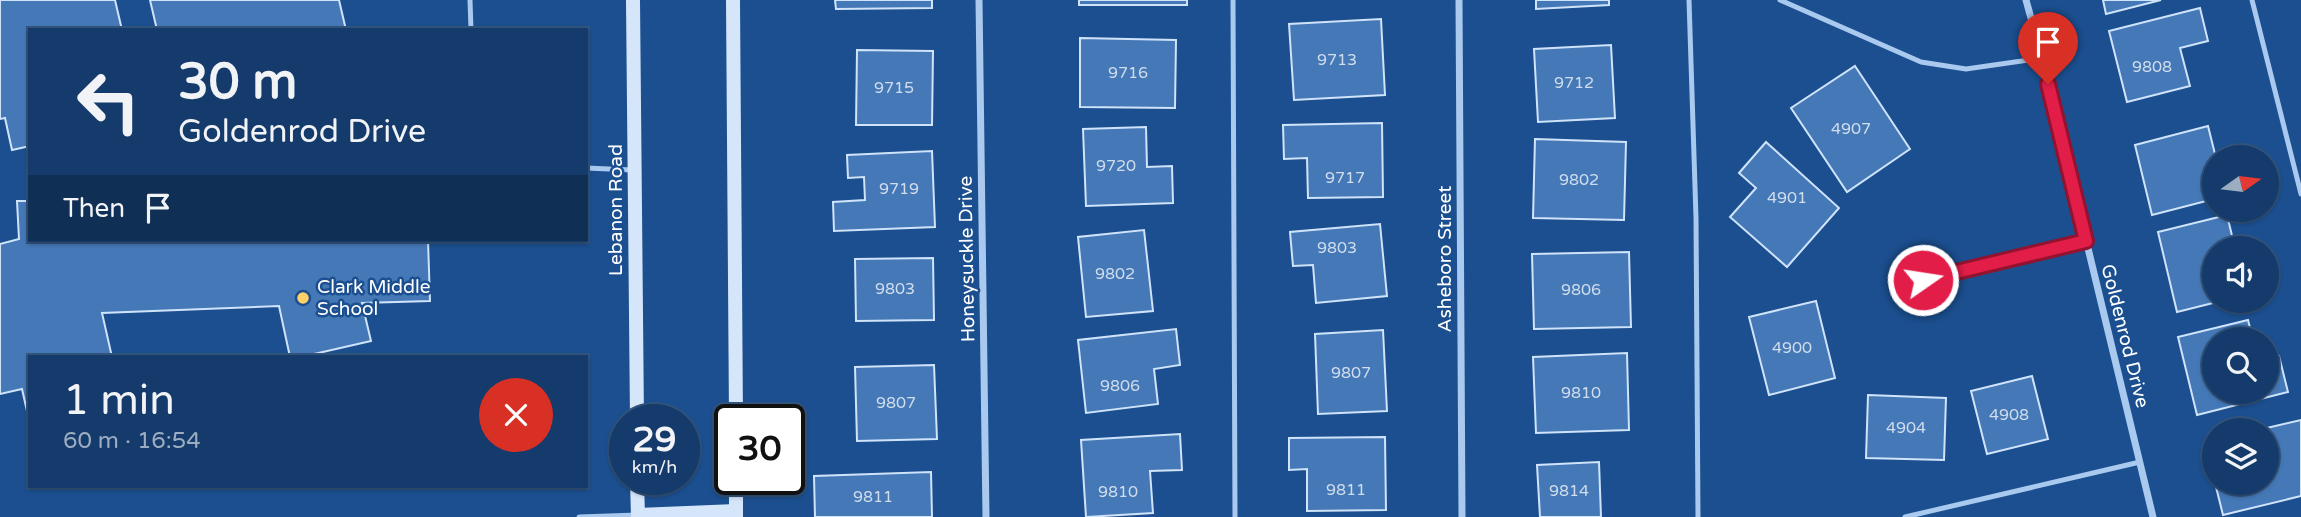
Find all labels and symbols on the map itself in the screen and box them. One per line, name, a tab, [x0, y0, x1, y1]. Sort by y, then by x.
pin	[2018, 12.0, 2078, 84]
house number: 9713	[1317, 50, 1357, 70]
house number: 9808	[2132, 57, 2172, 77]
house number: 9716	[1108, 63, 1148, 83]
house number: 9712	[1554, 73, 1594, 93]
house number: 9715	[874, 78, 914, 98]
house number: 4907	[1831, 119, 1871, 139]
street label: Lebanon Road	[605, 144, 627, 276]
north arrow	[2202, 145, 2278, 222]
house number: 9720	[1096, 156, 1136, 176]
house number: 9717	[1325, 168, 1365, 188]
house number: 9802	[1559, 170, 1599, 190]
street label: Honeysuckle Drive	[955, 176, 979, 342]
house number: 9719	[879, 179, 919, 199]
street label: Asheboro Street	[1434, 186, 1456, 332]
house number: 4901	[1767, 188, 1807, 208]
house number: 9803	[1317, 238, 1357, 258]
position arrow	[1886, 243, 1960, 317]
street label: Goldenrod Drive	[2097, 262, 2153, 410]
house number: 9802	[1095, 264, 1135, 284]
place label: Clark Middle School	[317, 276, 431, 320]
house number: 9803	[875, 279, 915, 299]
house number: 9806	[1561, 280, 1601, 300]
marker: Clark Middle School	[295, 290, 311, 306]
house number: 4900	[1772, 338, 1812, 358]
house number: 9807	[1331, 363, 1371, 383]
house number: 9806	[1100, 376, 1140, 396]
house number: 9810	[1561, 383, 1601, 403]
house number: 9807	[876, 393, 916, 413]
speed limit sign: 30	[714, 404, 805, 495]
house number: 4908	[1989, 405, 2029, 425]
house number: 4904	[1886, 418, 1926, 438]
house number: 9811	[1326, 480, 1366, 500]
house number: 9814	[1549, 481, 1589, 501]
house number: 9810	[1098, 482, 1138, 502]
house number: 9811	[853, 487, 893, 507]

